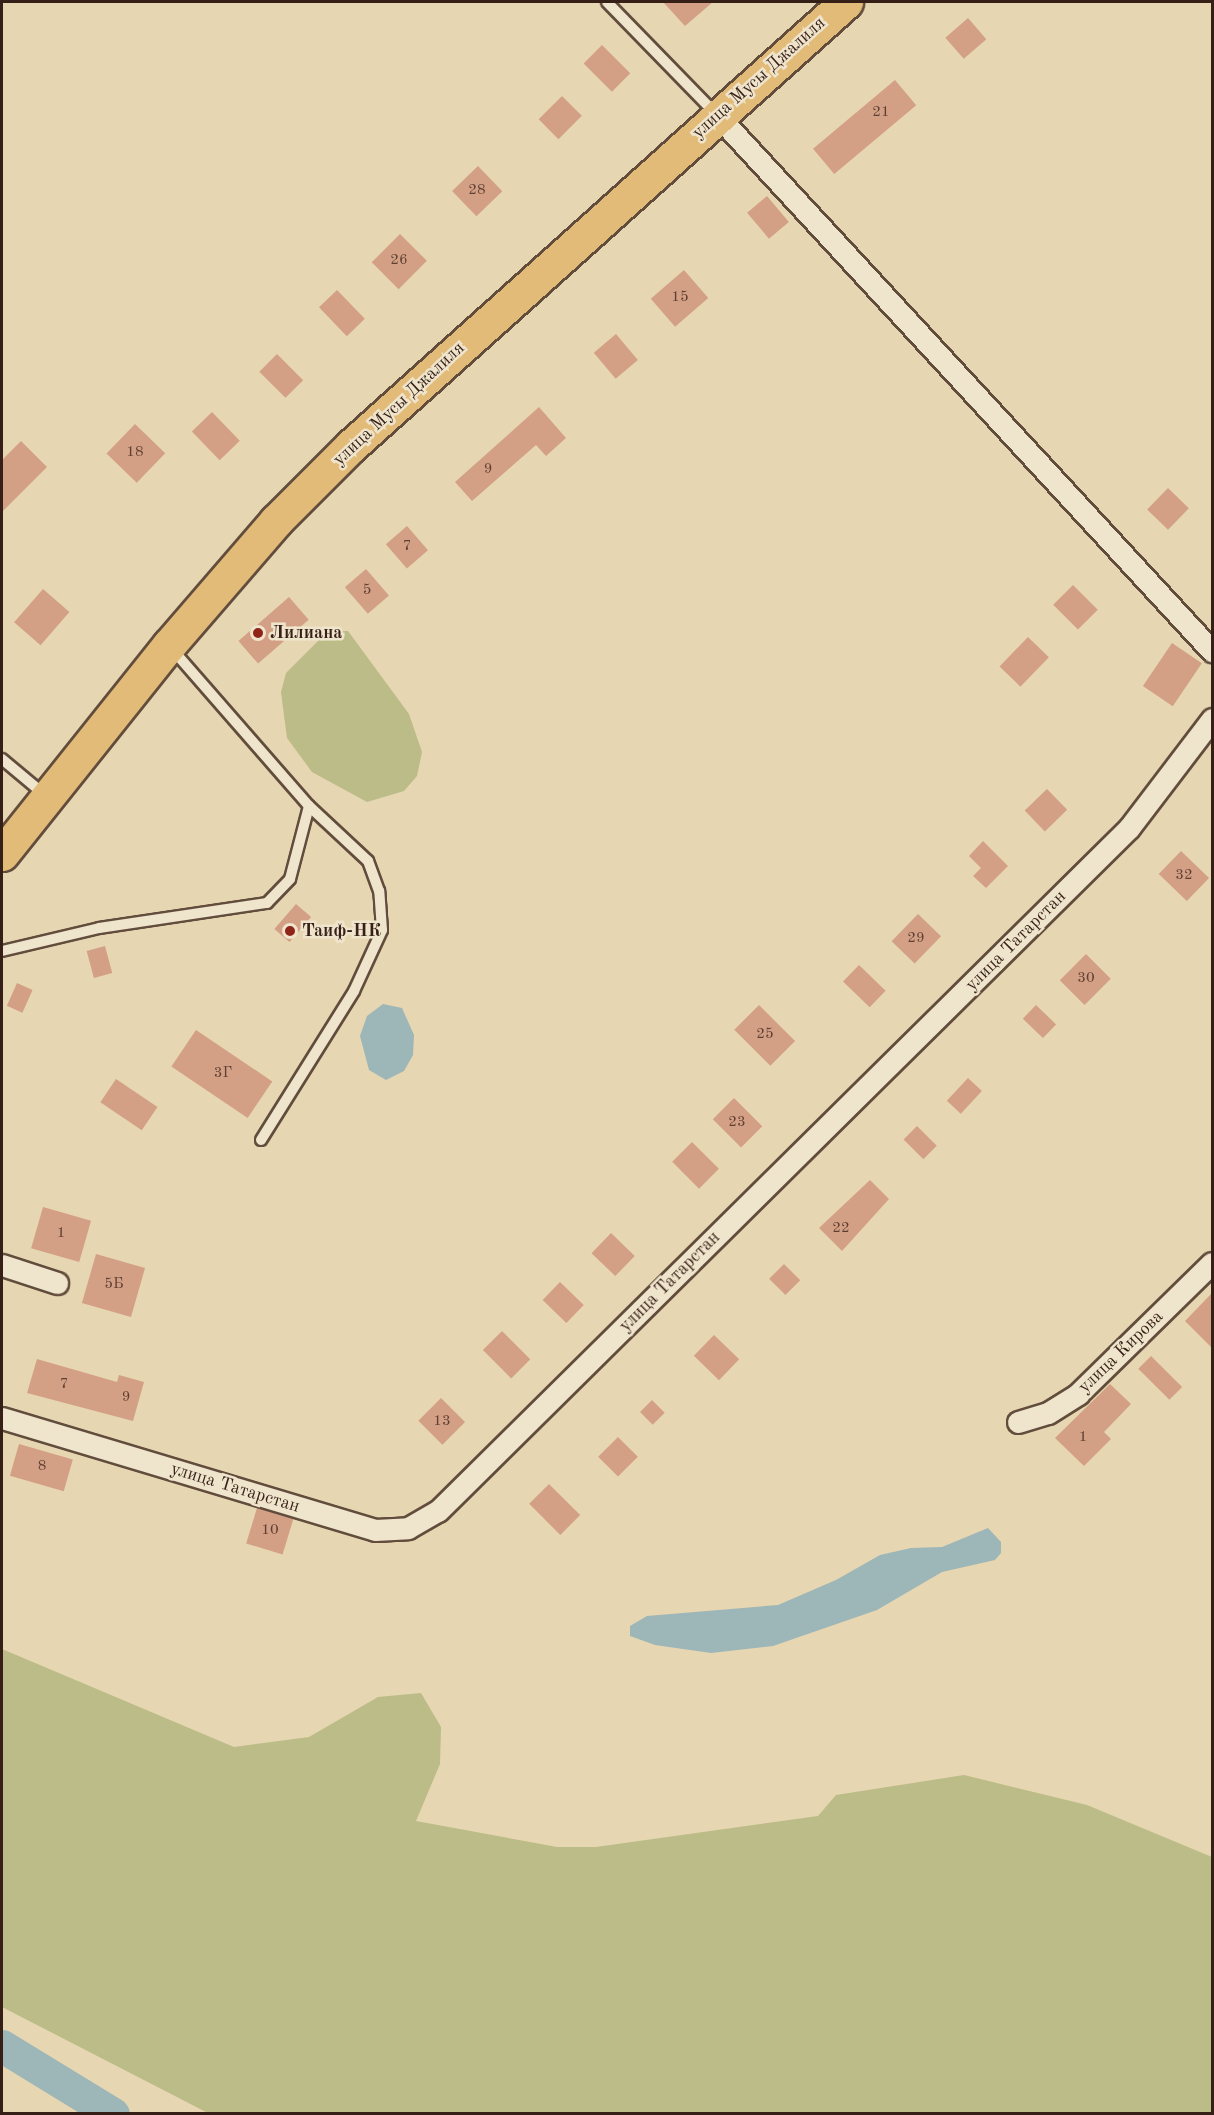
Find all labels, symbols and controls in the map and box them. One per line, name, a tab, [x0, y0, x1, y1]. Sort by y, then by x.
street label: улица Мусы Джалиля	[688, 12, 830, 144]
house number: 21	[872, 104, 890, 122]
house number: 28	[468, 182, 486, 200]
house number: 26	[390, 252, 408, 270]
house number: 15	[671, 289, 689, 307]
street label: улица Мусы Джалиля	[329, 337, 469, 471]
house number: 18	[126, 444, 144, 462]
house number: 9	[484, 461, 492, 479]
house number: 7	[403, 538, 411, 556]
house number: 5	[363, 582, 371, 600]
place label: Лилиана	[270, 622, 342, 644]
marker: Лилиана	[251, 626, 265, 640]
house number: 32	[1175, 867, 1193, 885]
street label: улица Татарстан	[961, 886, 1071, 996]
place label: Таиф-НК	[302, 920, 381, 942]
marker: Таиф-НК	[283, 924, 297, 938]
house number: 29	[907, 930, 925, 948]
house number: 30	[1077, 970, 1095, 988]
house number: 25	[756, 1026, 774, 1044]
house number: 3Г	[214, 1065, 232, 1083]
house number: 23	[728, 1114, 746, 1132]
house number: 22	[832, 1220, 850, 1238]
house number: 1	[57, 1225, 65, 1243]
street label: улица Татарстан	[615, 1227, 725, 1337]
house number: 5Б	[104, 1276, 124, 1294]
street label: улица Кирова	[1074, 1306, 1168, 1398]
house number: 7	[60, 1376, 68, 1394]
house number: 9	[122, 1389, 130, 1407]
house number: 13	[433, 1413, 451, 1431]
house number: 1	[1079, 1429, 1087, 1447]
house number: 8	[38, 1458, 46, 1476]
street label: улица Татарстан	[168, 1458, 302, 1518]
house number: 10	[261, 1522, 279, 1540]

